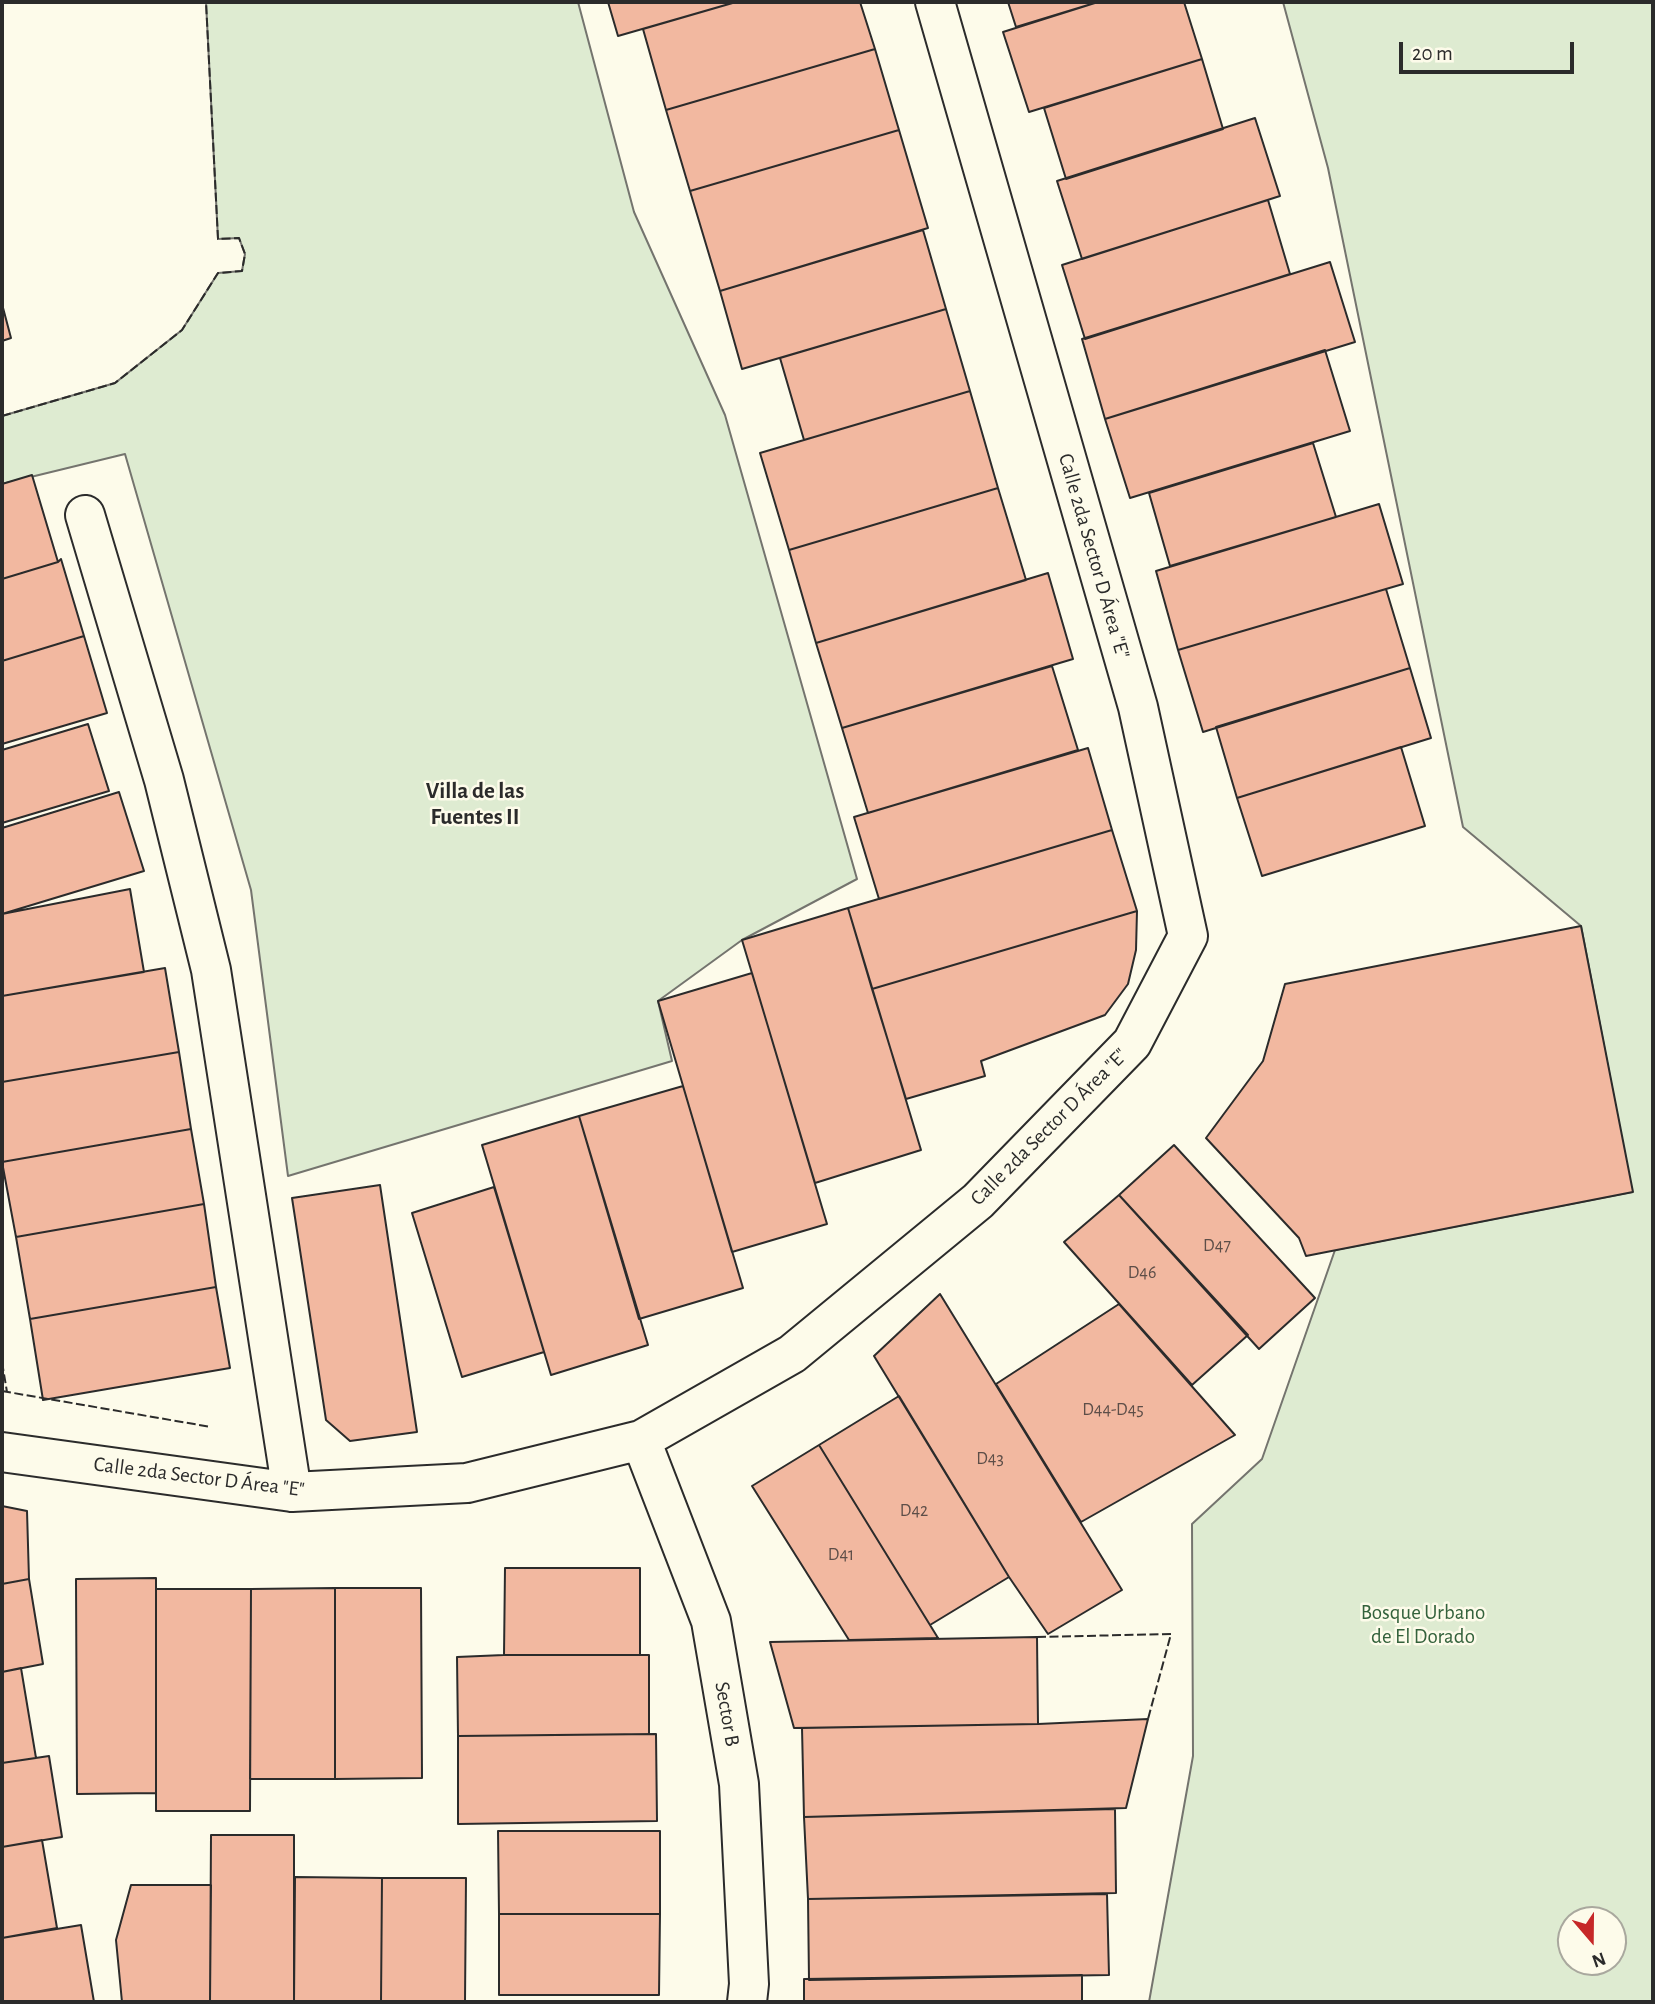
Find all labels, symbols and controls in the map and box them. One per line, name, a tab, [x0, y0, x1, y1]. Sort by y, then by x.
scale bar	[1403, 28, 1578, 72]
text: 20 m	[1412, 43, 1453, 64]
street label: Calle 2da Sector D Área "E"	[1053, 451, 1135, 661]
district label: Villa de las Fuentes II	[426, 777, 524, 831]
street label: Calle 2da Sector D Área "E"	[965, 1043, 1133, 1211]
house number: D47	[1203, 1235, 1231, 1257]
house number: D46	[1128, 1262, 1156, 1284]
house number: D44-D45	[1082, 1399, 1144, 1421]
house number: D43	[976, 1448, 1004, 1470]
street label: Calle 2da Sector D Área "E"	[92, 1452, 306, 1502]
house number: D42	[900, 1500, 928, 1522]
house number: D41	[828, 1544, 854, 1566]
park label: Bosque Urbano de El Dorado	[1361, 1600, 1485, 1650]
street label: Sector B	[709, 1680, 745, 1748]
north arrow	[1557, 1906, 1627, 1976]
text: N	[1589, 1948, 1608, 1971]

